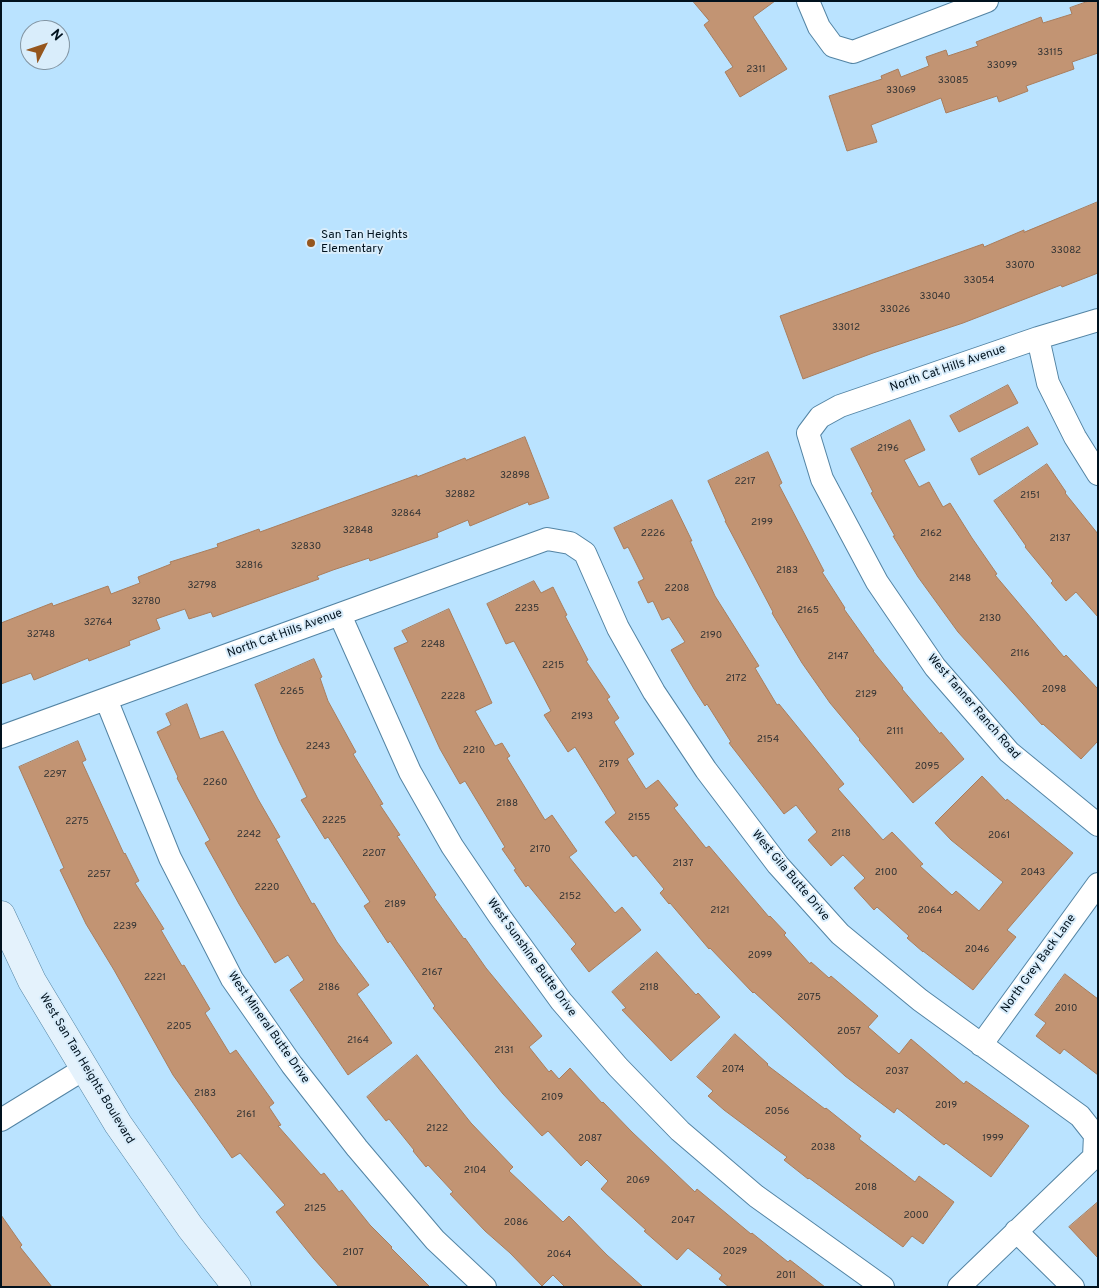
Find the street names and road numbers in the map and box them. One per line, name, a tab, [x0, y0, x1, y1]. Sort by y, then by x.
street label: North Cat Hills Avenue	[888, 342, 1008, 396]
street label: North Cat Hills Avenue	[225, 606, 345, 662]
street label: West Tanner Ranch Road	[924, 652, 1022, 762]
street label: West Gila Butte Drive	[748, 828, 832, 924]
street label: West Sunshine Butte Drive	[483, 896, 579, 1020]
street label: North Grey Back Lane	[998, 912, 1080, 1016]
street label: West Mineral Butte Drive	[224, 969, 312, 1087]
street label: West San Tan Heights Boulevard	[35, 991, 137, 1147]

